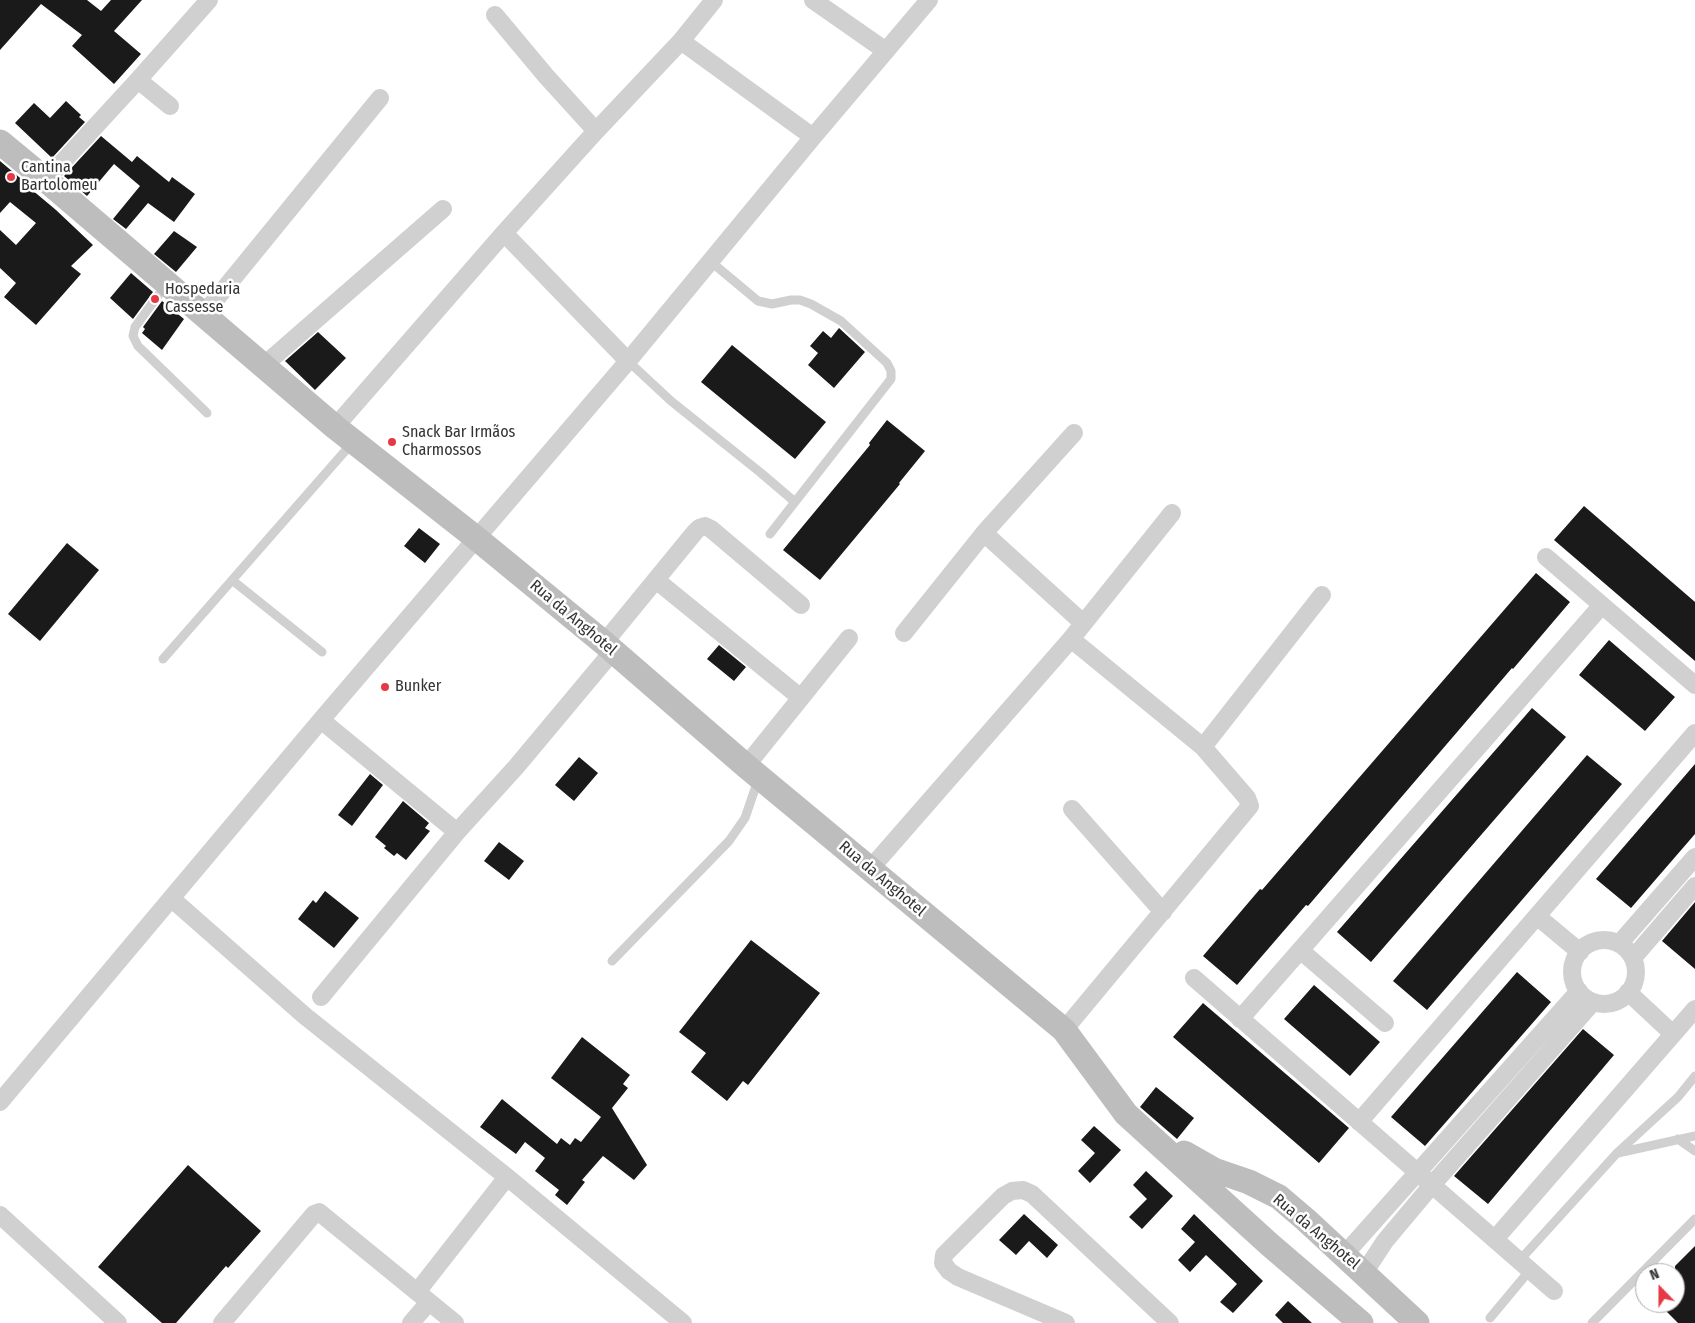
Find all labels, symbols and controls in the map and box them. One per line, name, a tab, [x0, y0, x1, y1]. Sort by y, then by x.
place label: Cantina Bartolomeu	[21, 158, 98, 196]
marker: Cantina Bartolomeu	[5, 171, 17, 183]
place label: Hospedaria Cassesse	[165, 280, 240, 318]
marker: Hospedaria Cassesse	[149, 293, 161, 305]
place label: Snack Bar Irmãos Charmossos	[402, 423, 515, 461]
marker: Snack Bar Irmãos Charmossos	[386, 436, 398, 448]
street label: Rua da Anghotel	[526, 576, 620, 660]
place label: Bunker	[395, 677, 441, 697]
marker: Bunker	[379, 681, 391, 693]
street label: Rua da Anghotel	[835, 837, 929, 921]
street label: Rua da Anghotel	[1269, 1190, 1363, 1274]
north arrow	[1635, 1263, 1685, 1313]
text: N	[1647, 1265, 1662, 1284]

